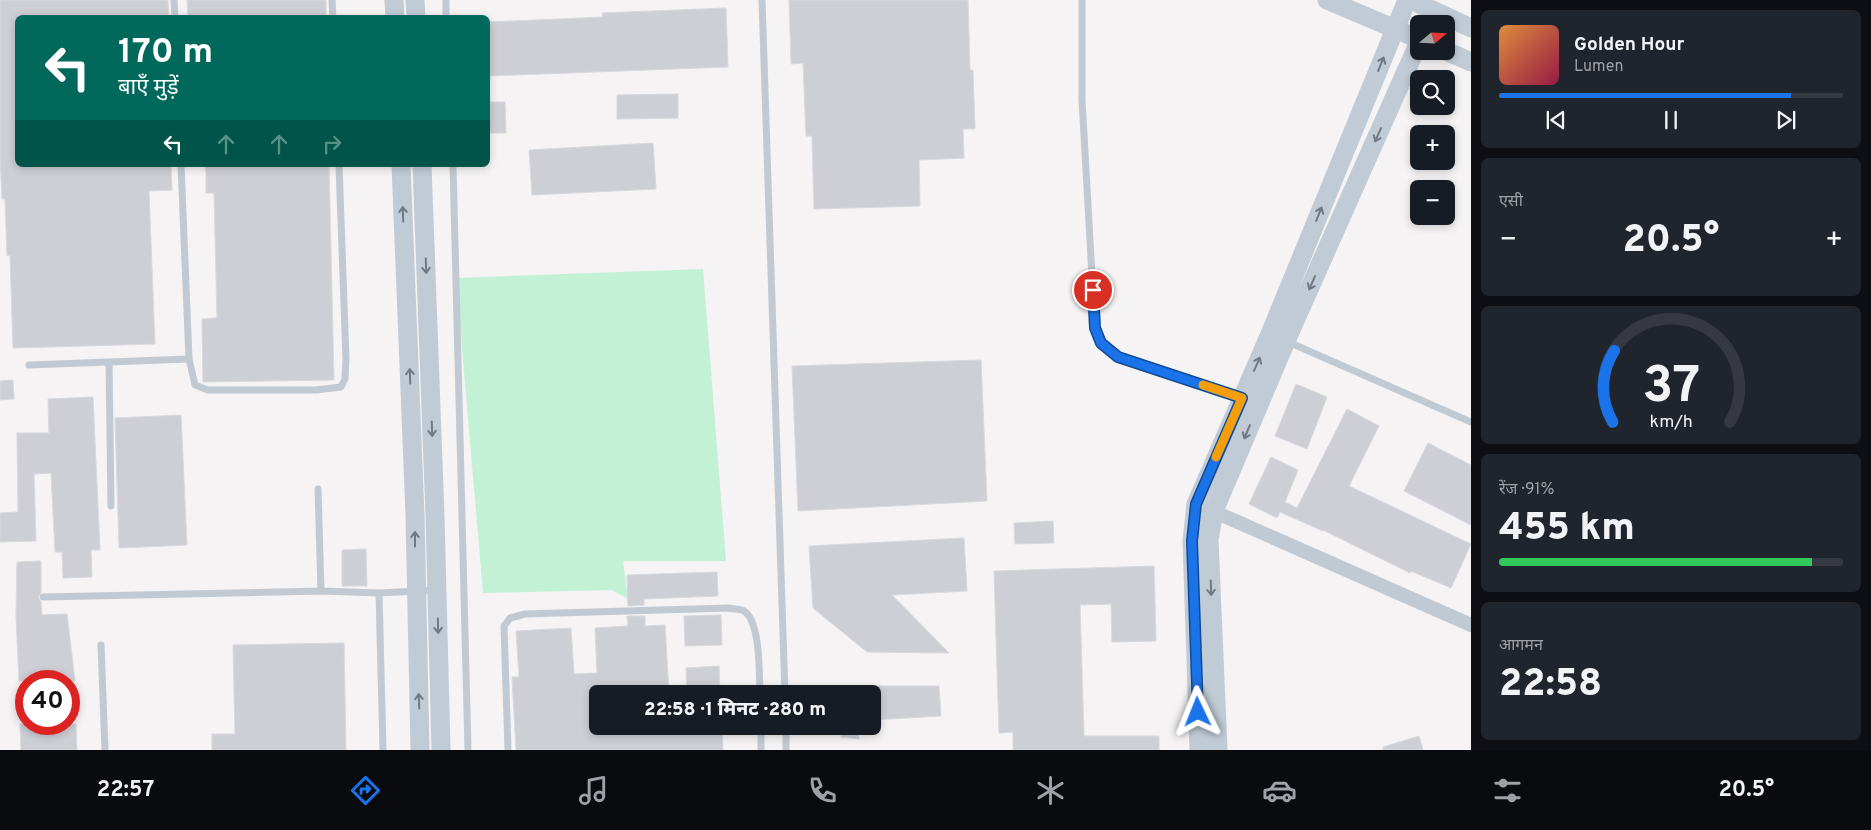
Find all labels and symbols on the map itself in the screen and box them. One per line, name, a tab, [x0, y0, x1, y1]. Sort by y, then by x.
north arrow	[1410, 15, 1455, 60]
one-way arrow	[1377, 56, 1386, 71]
one-way arrow	[1372, 127, 1382, 142]
one-way arrow	[398, 206, 408, 222]
one-way arrow	[1315, 207, 1324, 222]
one-way arrow	[421, 258, 430, 274]
pin	[1072, 269, 1114, 311]
one-way arrow	[1306, 275, 1316, 290]
one-way arrow	[1252, 357, 1262, 372]
one-way arrow	[405, 369, 414, 385]
one-way arrow	[427, 420, 437, 436]
one-way arrow	[1242, 424, 1252, 439]
one-way arrow	[410, 531, 420, 548]
one-way arrow	[1207, 580, 1216, 596]
one-way arrow	[433, 618, 443, 634]
speed limit sign: 40	[15, 670, 80, 735]
position arrow	[1171, 685, 1223, 737]
one-way arrow	[414, 694, 423, 710]

